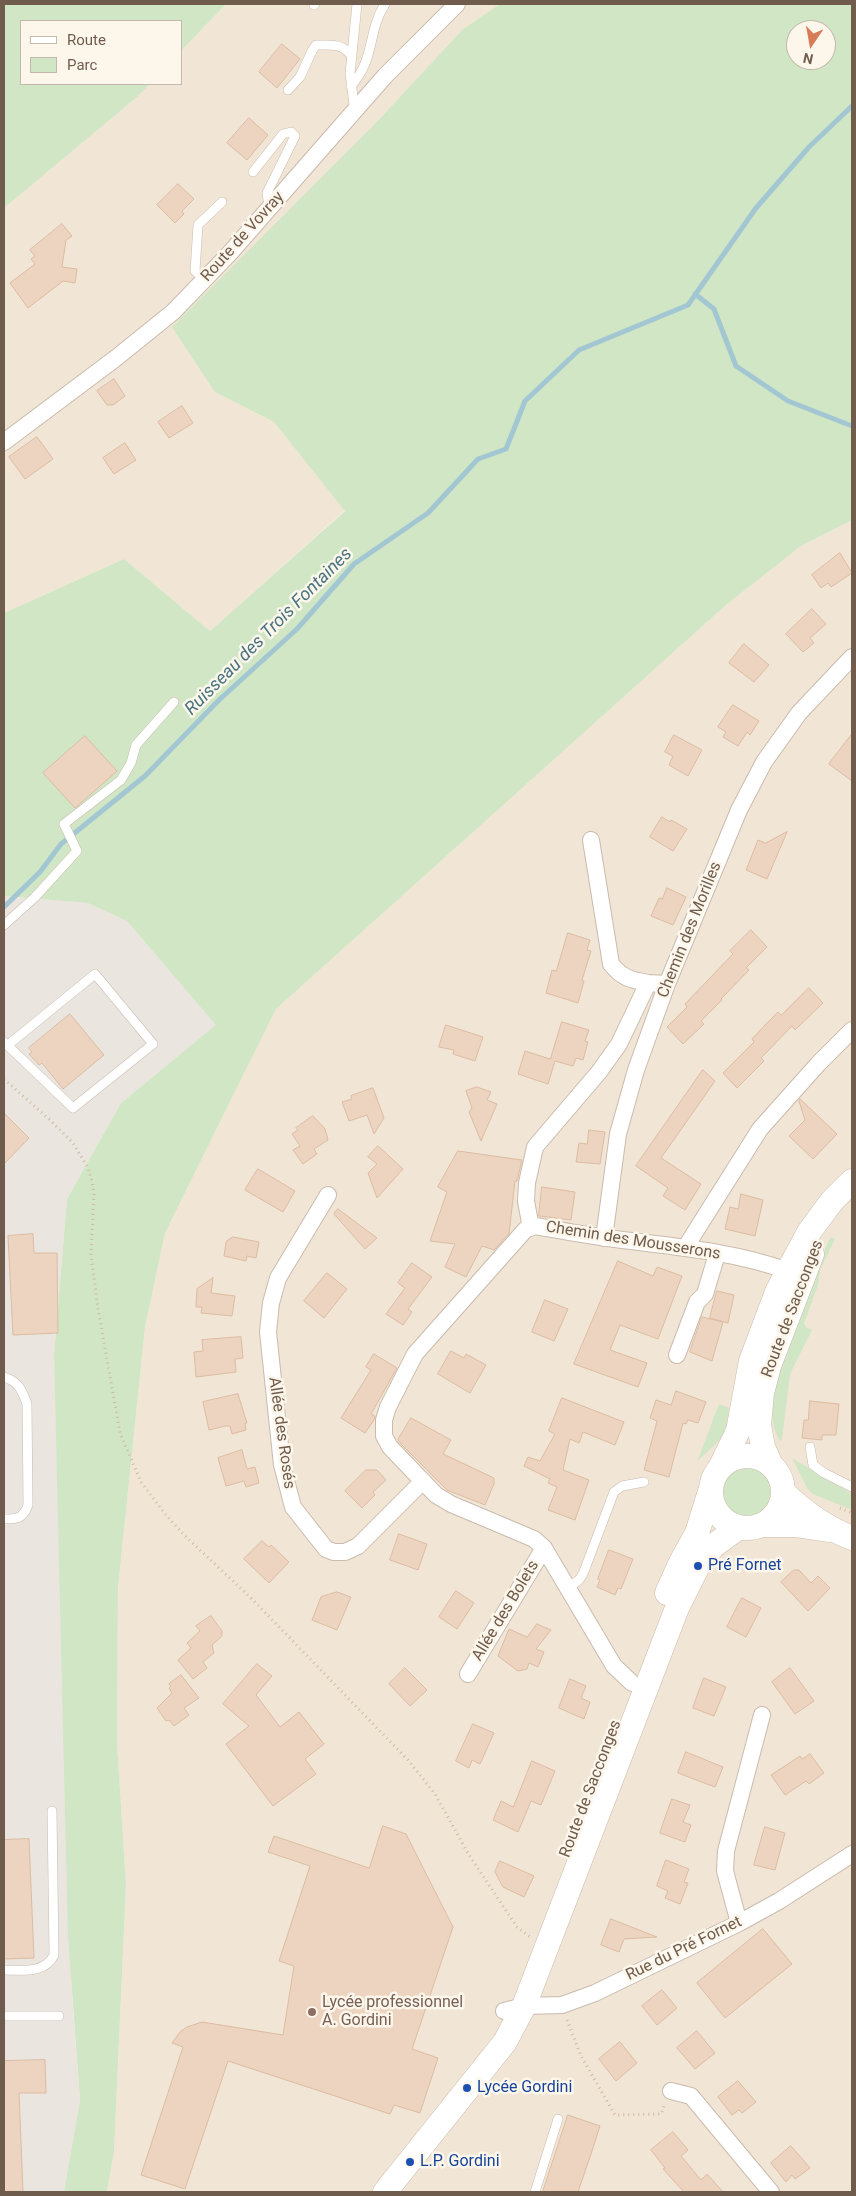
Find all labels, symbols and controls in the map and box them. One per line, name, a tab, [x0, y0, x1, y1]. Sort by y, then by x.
legend	[20, 20, 182, 85]
north arrow	[786, 20, 836, 70]
text: Route	[67, 31, 106, 49]
text: N	[802, 50, 815, 68]
text: Parc	[67, 56, 97, 74]
street label: Route de Vovray	[197, 188, 289, 286]
water label: Ruisseau des Trois Fontaines	[181, 544, 357, 720]
street label: Chemin des Morilles	[654, 859, 726, 1001]
street label: Chemin des Mousserons	[544, 1218, 722, 1264]
street label: Route de Sacconges	[758, 1238, 828, 1380]
street label: Allée des Rosés	[264, 1376, 298, 1490]
place label: Pré Fornet	[708, 1556, 782, 1576]
street label: Allée des Bolets	[468, 1557, 544, 1665]
marker: Pré Fornet	[692, 1560, 704, 1572]
street label: Route de Sacconges	[556, 1718, 626, 1860]
street label: Rue du Pré Fornet	[623, 1913, 745, 1985]
place label: Lycée professionnel A. Gordini	[322, 1993, 463, 2031]
marker: Lycée professionnel A. Gordini	[306, 2006, 318, 2018]
place label: Lycée Gordini	[477, 2078, 572, 2098]
marker: Lycée Gordini	[461, 2082, 473, 2094]
place label: L.P. Gordini	[420, 2152, 500, 2172]
marker: L.P. Gordini	[404, 2156, 416, 2168]

